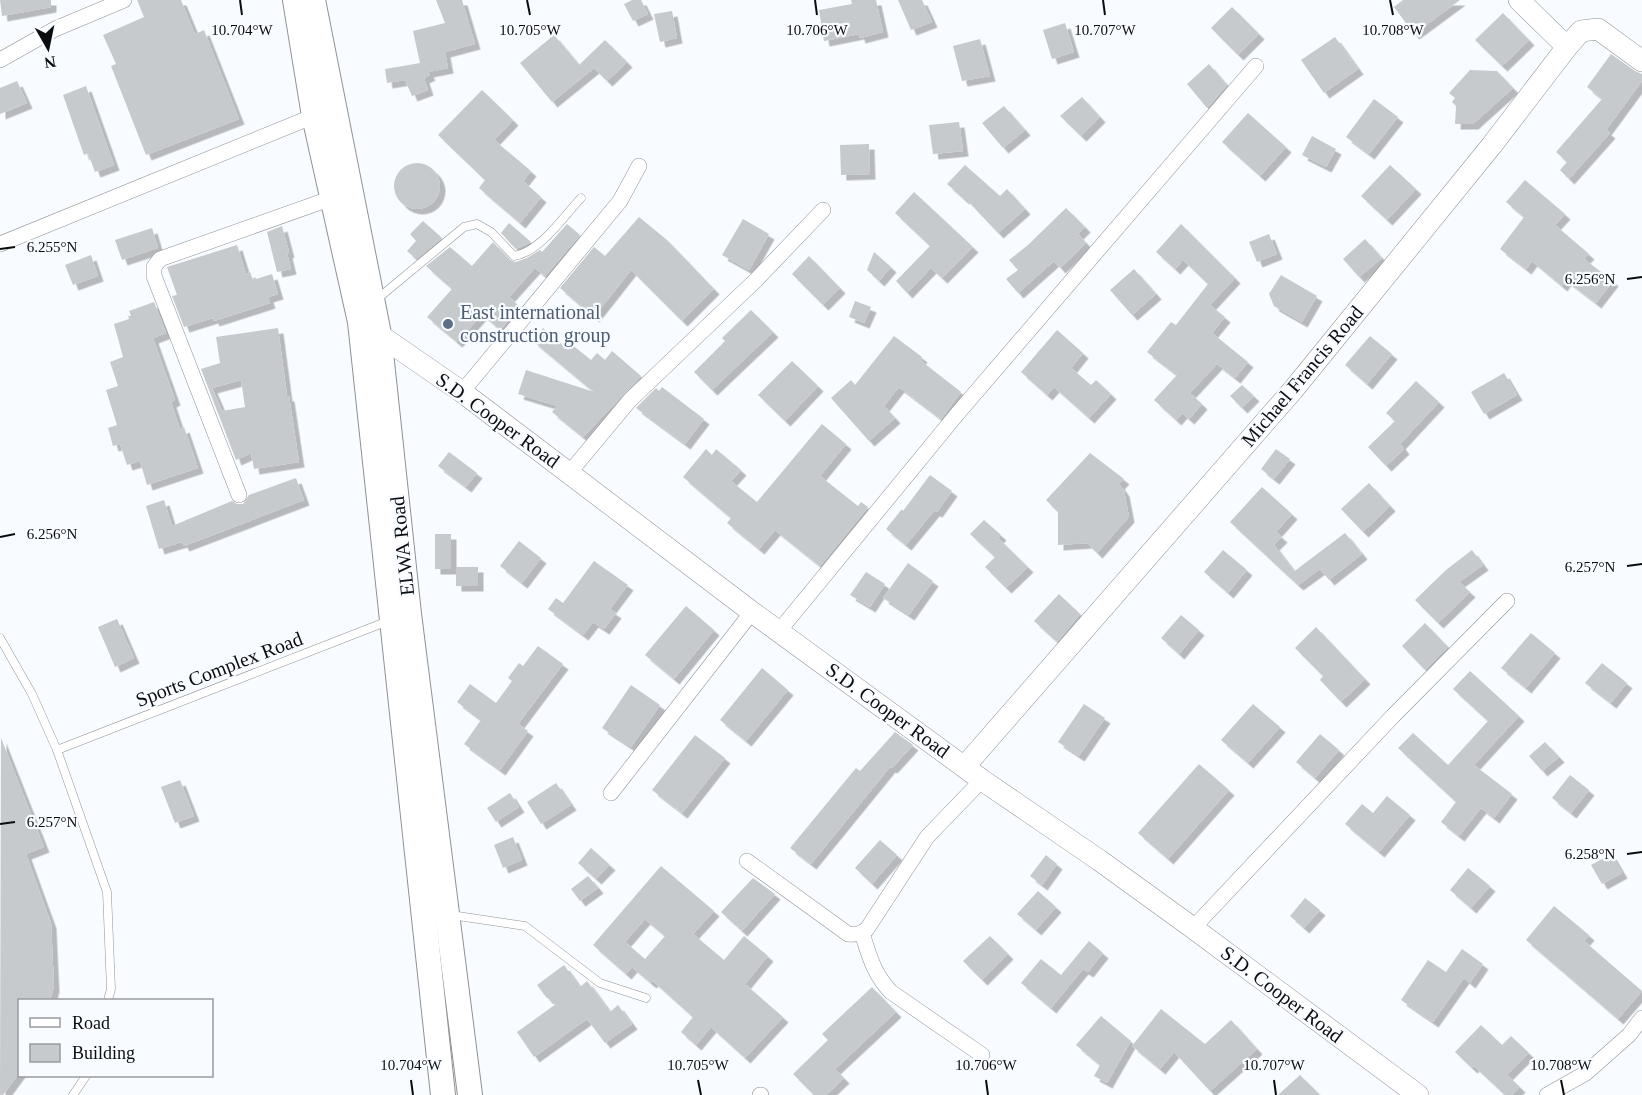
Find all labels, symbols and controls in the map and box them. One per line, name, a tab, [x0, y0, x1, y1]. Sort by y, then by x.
north arrow	[18, 18, 78, 78]
text: 10.704°W	[211, 22, 274, 38]
text: 10.705°W	[499, 22, 562, 38]
text: 10.706°W	[786, 22, 849, 38]
text: 10.707°W	[1074, 22, 1137, 38]
text: 10.708°W	[1362, 22, 1425, 38]
text: N	[43, 53, 57, 72]
text: 6.255°N	[27, 239, 77, 255]
text: 6.256°N	[1565, 271, 1615, 287]
place label: East international construction group	[460, 301, 611, 347]
street label: Michael Francis Road	[1237, 301, 1367, 451]
marker: East international construction group	[441, 317, 455, 331]
street label: S.D. Cooper Road	[432, 368, 564, 473]
street label: ELWA Road	[386, 495, 418, 597]
text: 6.256°N	[27, 526, 77, 542]
text: 6.257°N	[1565, 559, 1615, 575]
street label: Sports Complex Road	[133, 627, 306, 712]
street label: S.D. Cooper Road	[822, 658, 954, 763]
text: 6.257°N	[27, 814, 77, 830]
text: 6.258°N	[1565, 846, 1615, 862]
street label: S.D. Cooper Road	[1216, 941, 1347, 1048]
legend	[18, 999, 213, 1077]
text: Road	[72, 1013, 110, 1033]
text: Building	[72, 1043, 135, 1063]
text: 10.704°W	[380, 1057, 443, 1073]
text: 10.705°W	[667, 1057, 730, 1073]
text: 10.706°W	[955, 1057, 1018, 1073]
text: 10.707°W	[1243, 1057, 1306, 1073]
text: 10.708°W	[1530, 1057, 1593, 1073]

